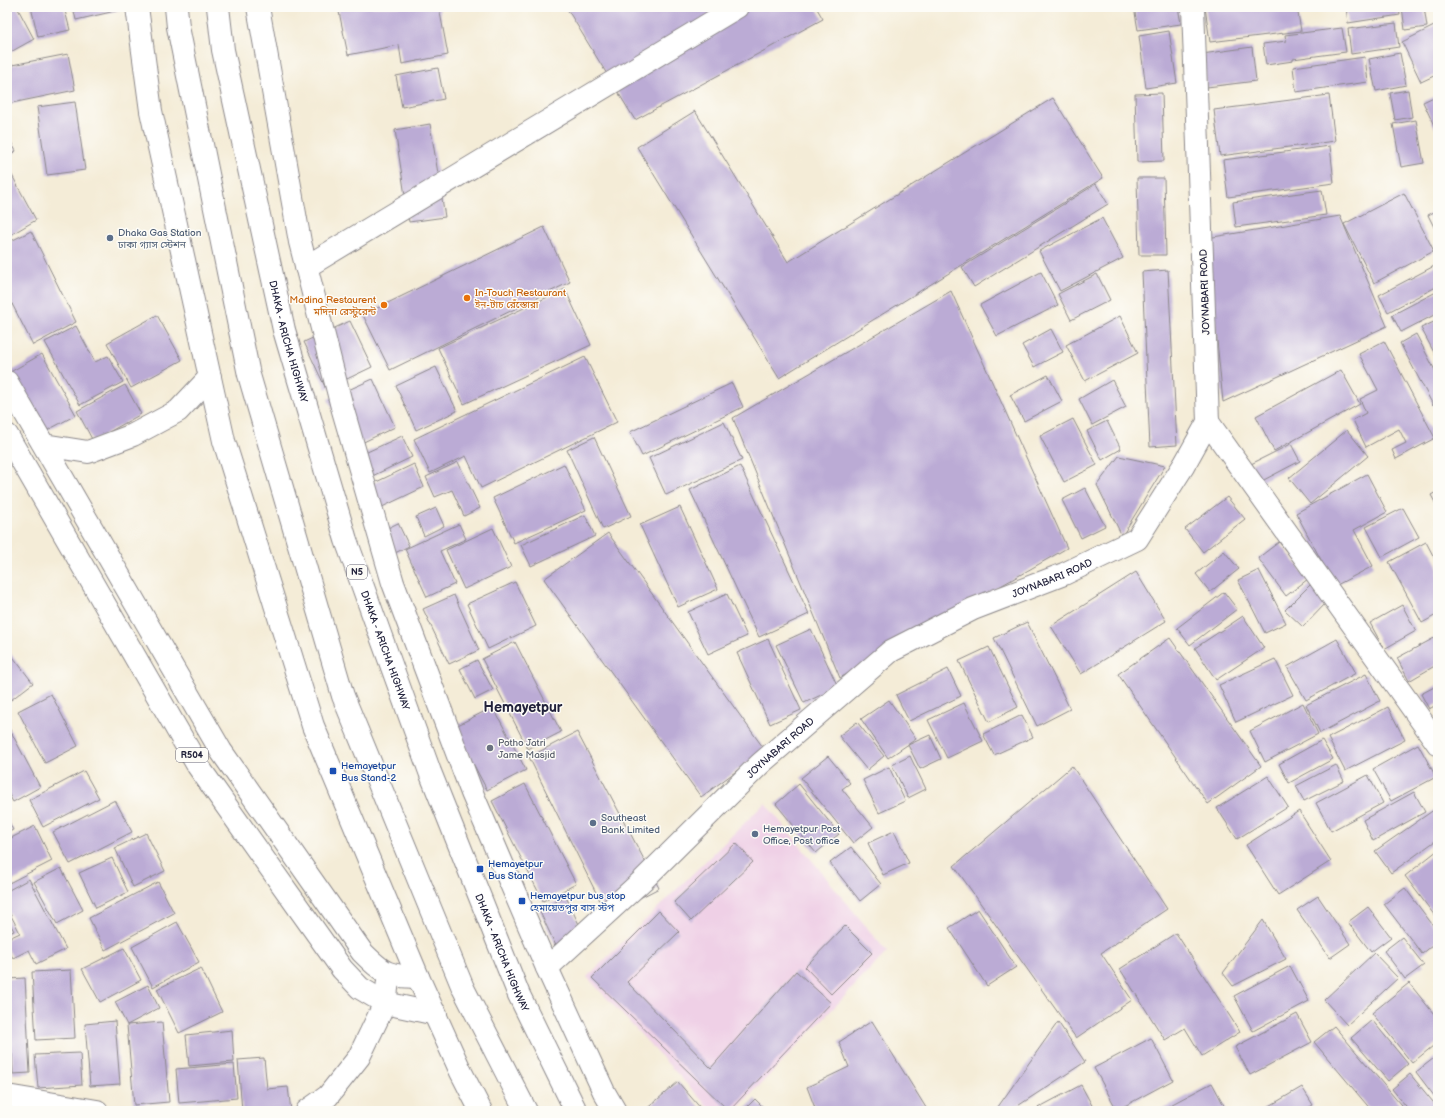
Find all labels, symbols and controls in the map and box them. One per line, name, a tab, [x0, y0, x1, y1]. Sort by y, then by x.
place label: Dhaka Gas Station ঢাকা গ্যাস স্টেশন	[117, 227, 202, 251]
marker: Dhaka Gas Station ঢাকা গ্যাস স্টেশন	[105, 233, 115, 243]
street label: JOYNABARI ROAD	[1198, 249, 1212, 335]
street label: DHAKA - ARICHA HIGHWAY	[266, 279, 310, 404]
place label: In-Touch Restaurant ইন-টাচ রেঁস্তোরা	[474, 287, 566, 311]
marker: In-Touch Restaurant ইন-টাচ রেঁস্তোরা	[462, 293, 472, 303]
place label: Madina Restaurent মদিনা রেস্টুরেন্ট	[290, 294, 376, 318]
marker: Madina Restaurent মদিনা রেস্টুরেন্ট	[379, 300, 389, 310]
street label: JOYNABARI ROAD	[1010, 556, 1094, 600]
road number: N5	[347, 565, 367, 579]
street label: DHAKA - ARICHA HIGHWAY	[358, 589, 412, 712]
district label: Hemayetpur	[484, 699, 563, 716]
street label: JOYNABARI ROAD	[744, 715, 817, 781]
place label: Potho Jatri Jame Masjid	[498, 737, 556, 761]
marker: Potho Jatri Jame Masjid	[485, 743, 495, 753]
road number: R504	[176, 748, 208, 762]
place label: Hemayetpur Bus Stand-2	[341, 760, 396, 784]
marker: Hemayetpur Bus Stand-2	[328, 766, 338, 776]
place label: Southeast Bank Limited	[601, 812, 660, 836]
marker: Southeast Bank Limited	[588, 818, 598, 828]
place label: Hemayetpur Post Office, Post office	[763, 823, 840, 847]
marker: Hemayetpur Post Office, Post office	[750, 829, 760, 839]
place label: Hemayetpur Bus Stand	[488, 858, 543, 882]
marker: Hemayetpur Bus Stand	[475, 864, 485, 874]
place label: Hemayetpur bus stop হেমায়েতপুর বাস স্টপ	[530, 890, 626, 914]
street label: DHAKA - ARICHA HIGHWAY	[472, 892, 531, 1014]
marker: Hemayetpur bus stop হেমায়েতপুর বাস স্টপ	[517, 896, 527, 906]

